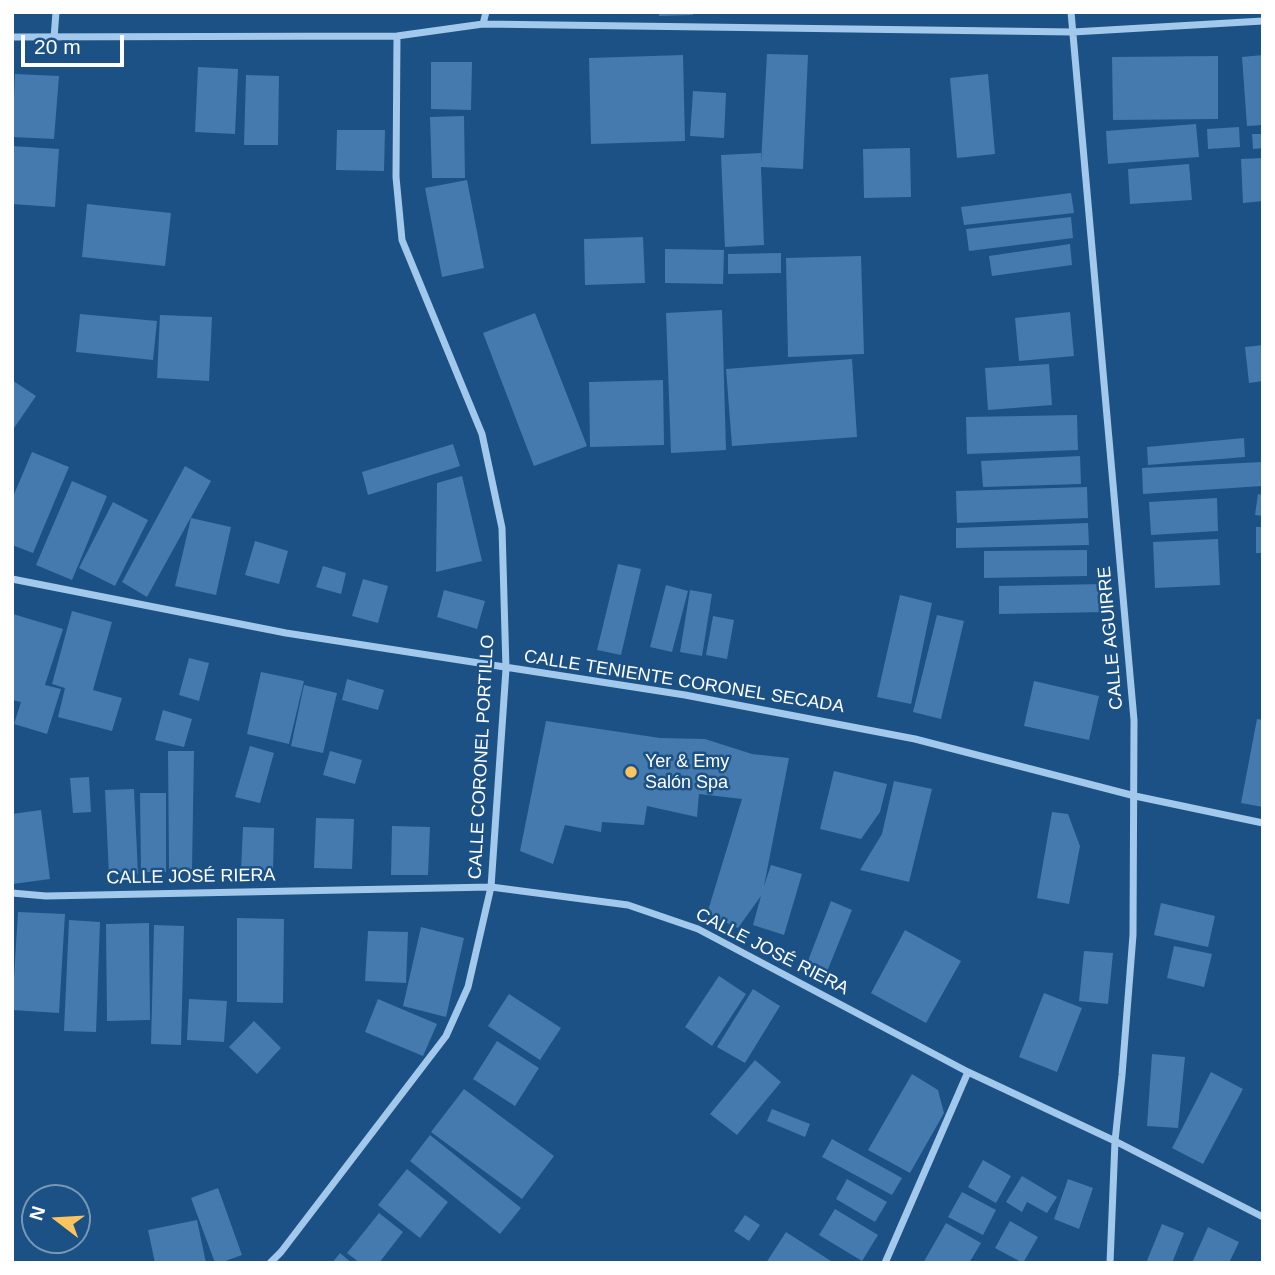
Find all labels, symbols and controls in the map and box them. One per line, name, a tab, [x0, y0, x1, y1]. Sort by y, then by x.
scale bar	[24, 21, 128, 65]
text: 20 m	[34, 35, 81, 58]
street label: CALLE AGUIRRE	[1094, 565, 1128, 711]
street label: CALLE CORONEL PORTILLO	[465, 634, 499, 880]
street label: CALLE TENIENTE CORONEL SECADA	[522, 646, 846, 718]
place label: Yer & Emy Salón Spa	[645, 751, 729, 794]
marker: Yer & Emy Salón Spa	[623, 764, 639, 780]
street label: CALLE JOSÉ RIERA	[106, 865, 276, 889]
street label: CALLE JOSÉ RIERA	[692, 904, 852, 1000]
north arrow	[21, 1184, 91, 1254]
text: N	[25, 1204, 49, 1223]

